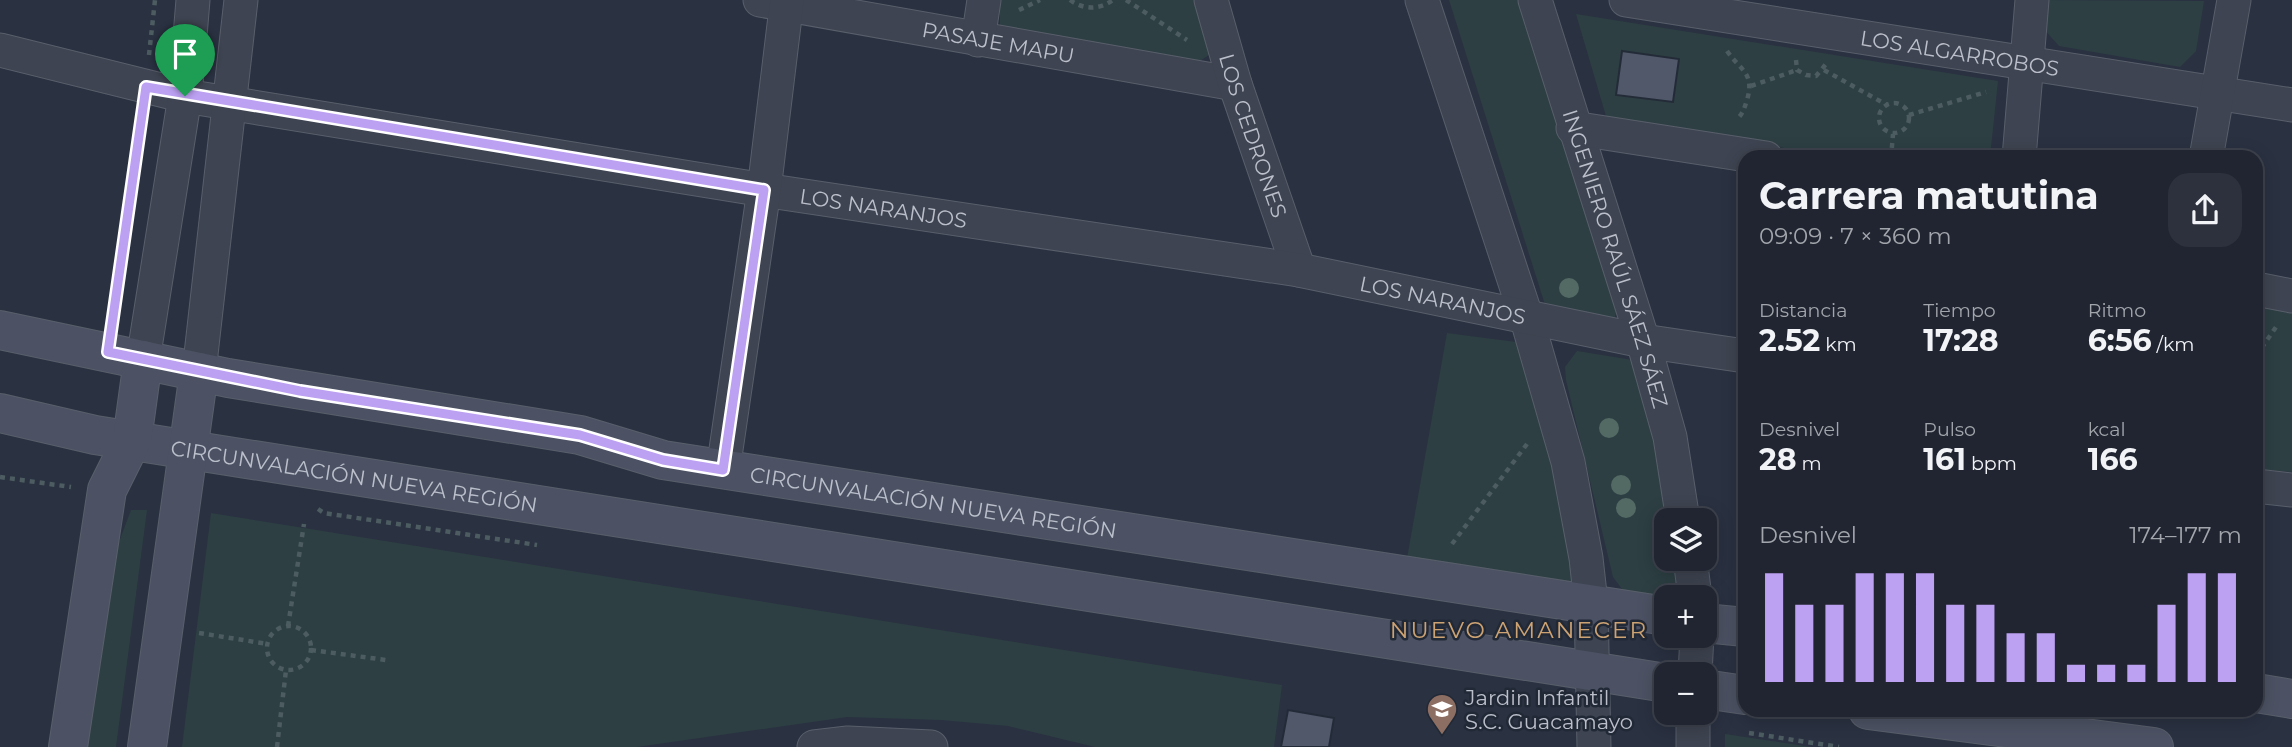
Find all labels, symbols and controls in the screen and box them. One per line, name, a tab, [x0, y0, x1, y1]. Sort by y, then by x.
street label: PASAJE MAPU	[920, 16, 1076, 68]
pin	[155, 24, 215, 96]
street label: LOS ALGARROBOS	[1859, 25, 2061, 81]
icon: arrive	[166, 35, 204, 73]
street label: LOS CEDRONES	[1214, 51, 1292, 221]
street label: INGENIERO RAÚL SÁEZ SÁEZ	[1558, 106, 1674, 411]
text: Carrera matutina	[1759, 172, 2099, 219]
button: share	[2168, 173, 2242, 247]
street label: LOS NARANJOS	[798, 183, 969, 233]
text: 09:09 · 7 × 360 m	[1759, 222, 1952, 250]
street label: LOS NARANJOS	[1358, 270, 1528, 329]
text: Distancia	[1759, 299, 1847, 322]
text: Tiempo	[1923, 299, 1996, 322]
text: Ritmo	[2088, 299, 2146, 322]
text: 2.52	[1759, 322, 1820, 359]
text: 17:28	[1923, 322, 1998, 359]
text: 6:56	[2088, 322, 2152, 359]
text: km	[1820, 333, 1857, 356]
text: /km	[2152, 333, 2194, 356]
text: Desnivel	[1759, 418, 1840, 441]
text: Pulso	[1923, 418, 1976, 441]
text: kcal	[2088, 418, 2126, 441]
street label: CIRCUNVALACIÓN NUEVA REGIÓN	[169, 435, 539, 517]
text: 28	[1759, 441, 1797, 478]
text: 161	[1923, 441, 1966, 478]
text: 166	[2088, 441, 2138, 478]
text: m	[1797, 452, 1822, 475]
text: bpm	[1966, 452, 2017, 475]
street label: CIRCUNVALACIÓN NUEVA REGIÓN	[748, 461, 1119, 543]
map controls	[1654, 508, 1717, 725]
button: layers	[1654, 508, 1717, 571]
text: Desnivel	[1759, 521, 1857, 549]
text: 174–177 m	[2129, 521, 2242, 549]
button: +	[1654, 585, 1717, 648]
district label: NUEVO AMANECER	[1390, 616, 1648, 644]
button: −	[1654, 662, 1717, 725]
place label: Jardin Infantil S.C. Guacamayo	[1464, 685, 1633, 734]
school or university icon: Jardin Infantil S.C. Guacamayo	[1425, 692, 1459, 736]

